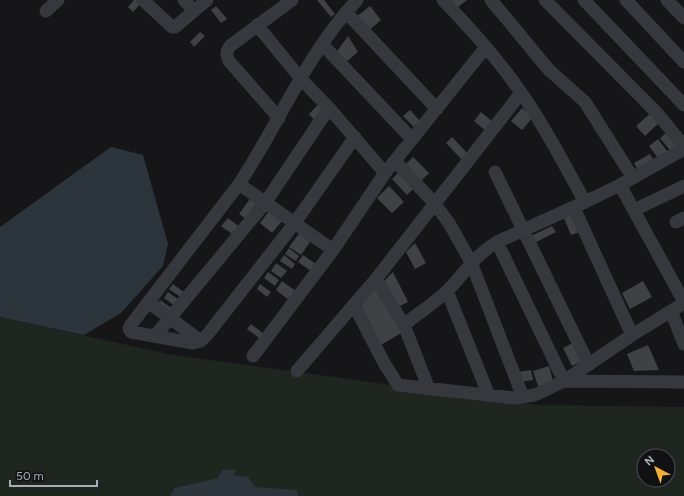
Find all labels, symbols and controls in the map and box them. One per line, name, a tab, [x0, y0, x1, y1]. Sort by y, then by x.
north arrow	[636, 448, 676, 488]
text: N	[642, 453, 657, 469]
scale bar	[10, 462, 97, 488]
text: 50 m	[16, 469, 44, 483]

